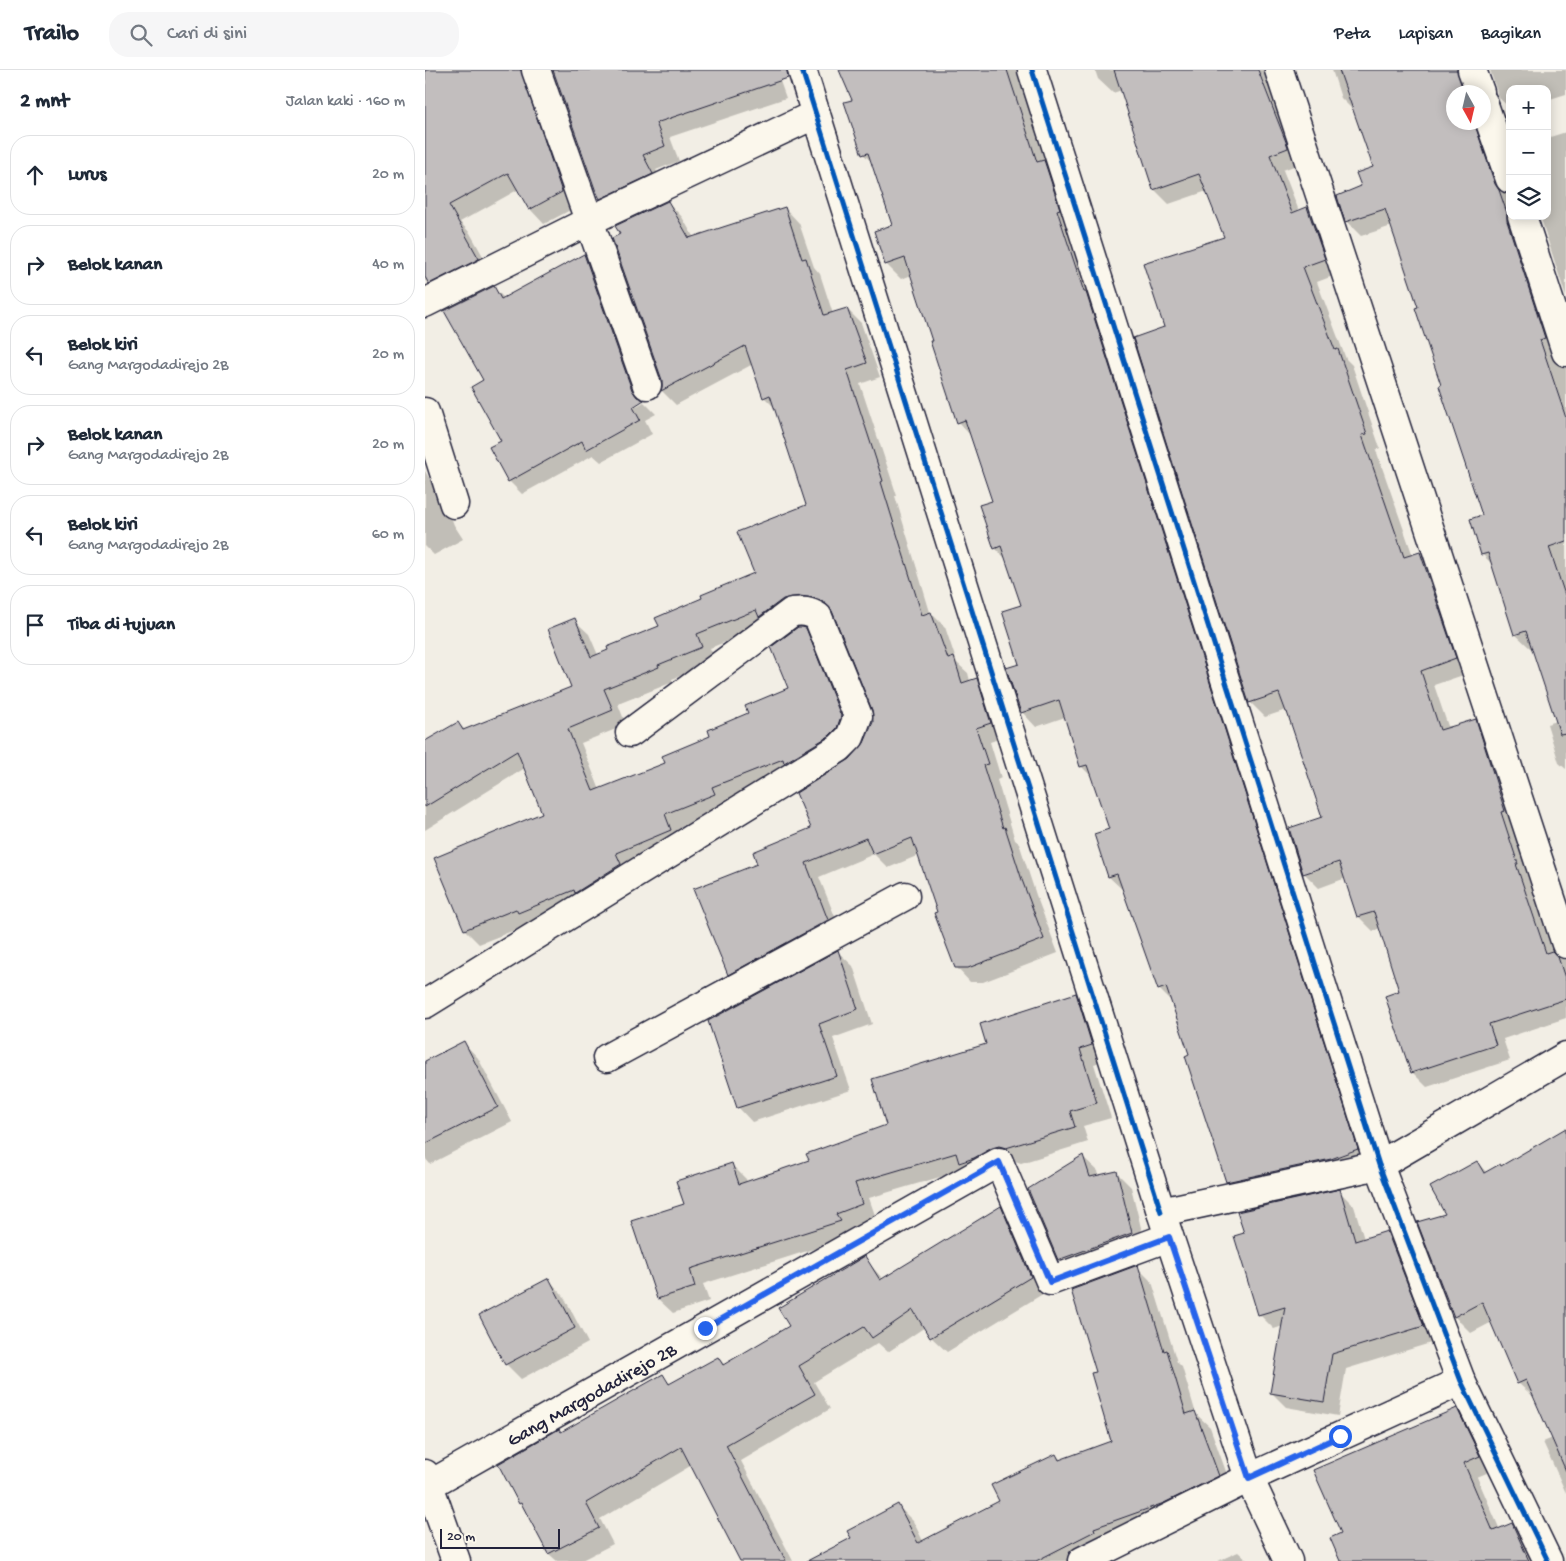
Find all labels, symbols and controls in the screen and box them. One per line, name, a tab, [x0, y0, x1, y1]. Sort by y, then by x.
search box	[109, 12, 459, 57]
text: Trailo	[25, 20, 79, 49]
icon: search	[127, 21, 155, 49]
text: Cari di sini	[167, 23, 247, 46]
text: Peta	[1334, 24, 1371, 45]
text: Lapisan	[1399, 24, 1453, 45]
text: Bagikan	[1481, 24, 1541, 45]
north arrow	[1446, 85, 1491, 130]
map controls	[1506, 85, 1551, 220]
button: +	[1506, 85, 1551, 130]
text: 2 mnt	[20, 90, 69, 115]
text: Jalan kaki · 160 m	[286, 93, 405, 112]
button: −	[1506, 130, 1551, 175]
icon: ahead	[21, 161, 49, 189]
text: Lurus	[68, 164, 107, 187]
text: 20 m	[372, 166, 404, 185]
button: layers	[1506, 175, 1551, 220]
icon: right	[21, 251, 49, 279]
text: Belok kanan	[68, 254, 162, 277]
text: 40 m	[372, 256, 404, 275]
text: Belok kiri	[68, 334, 138, 357]
icon: left	[21, 341, 49, 369]
text: 20 m	[372, 346, 404, 365]
text: Gang Margodadirejo 2B	[68, 357, 228, 376]
text: Belok kanan	[68, 424, 162, 447]
icon: right	[21, 431, 49, 459]
text: 20 m	[372, 436, 404, 455]
text: Gang Margodadirejo 2B	[68, 447, 228, 466]
text: Belok kiri	[68, 514, 138, 537]
icon: left	[21, 521, 49, 549]
text: 60 m	[372, 526, 404, 545]
text: Gang Margodadirejo 2B	[68, 537, 228, 556]
icon: arrive	[21, 611, 49, 639]
text: Tiba di tujuan	[68, 614, 175, 637]
route end	[694, 1317, 717, 1340]
street label: Gang Margodadirejo 2B	[504, 1339, 682, 1453]
route start	[1329, 1425, 1352, 1448]
scale bar	[440, 1526, 560, 1549]
text: 20 m	[447, 1529, 475, 1546]

